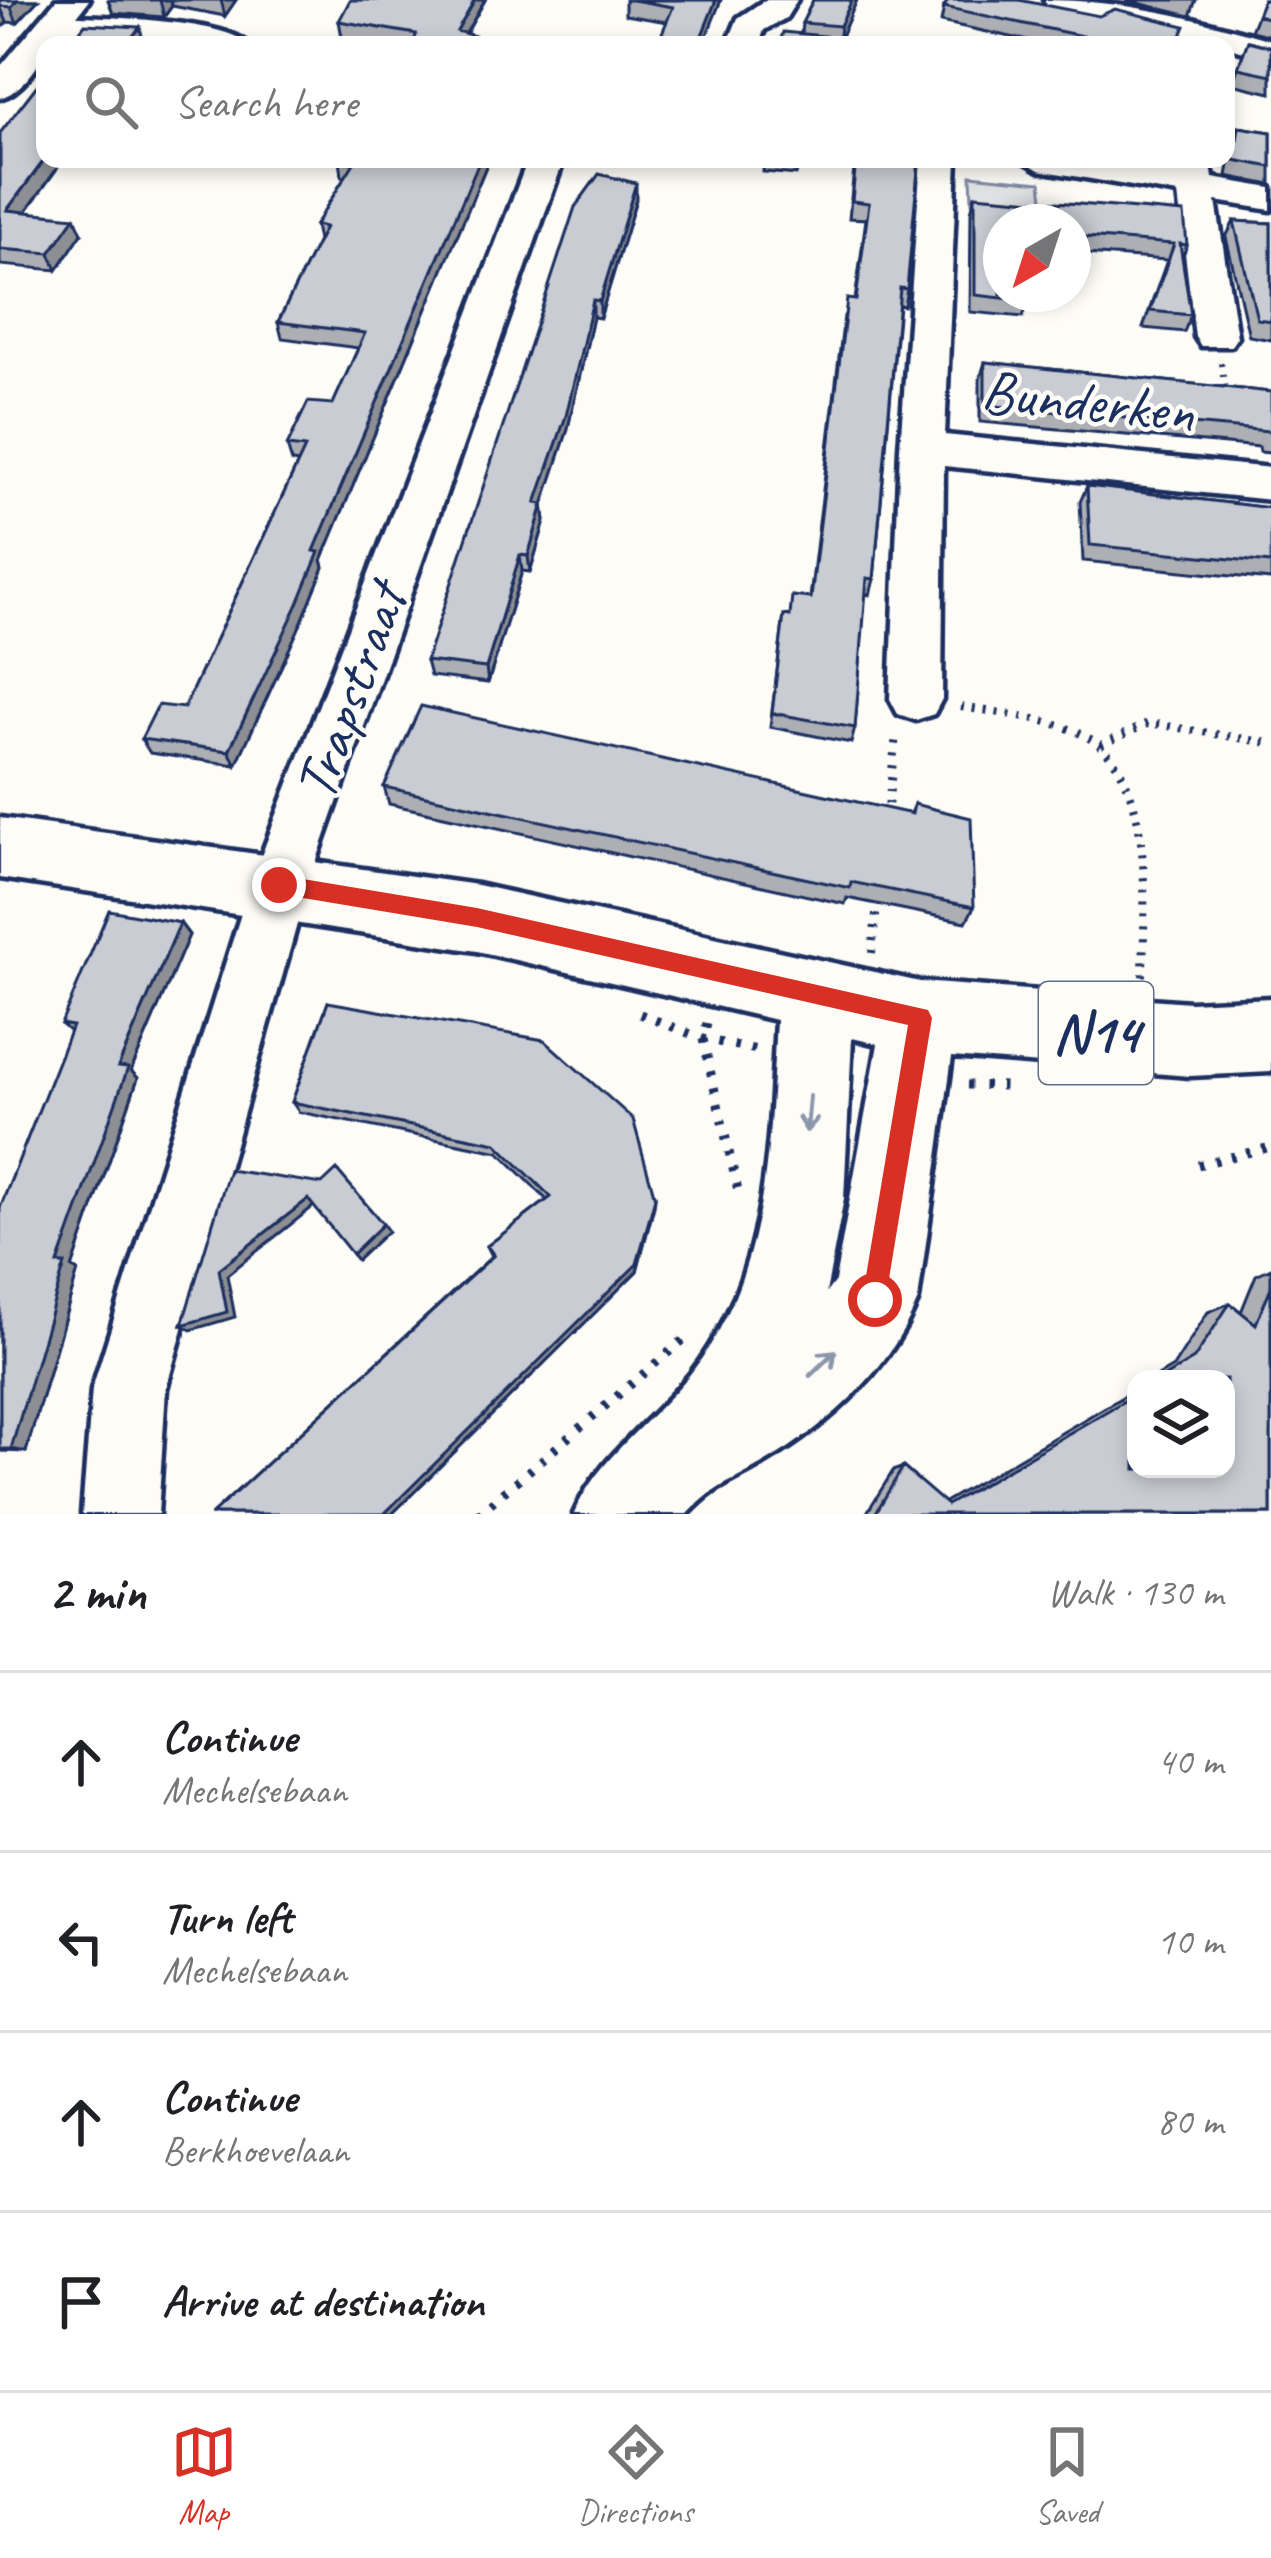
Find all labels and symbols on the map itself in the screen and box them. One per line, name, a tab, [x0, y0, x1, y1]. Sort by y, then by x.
north arrow	[983, 204, 1091, 312]
street label: Bunderken	[978, 352, 1199, 450]
street label: Trapstraat	[276, 566, 427, 810]
route end	[252, 858, 306, 912]
road number: N14	[1039, 982, 1153, 1084]
one-way arrow	[796, 1094, 819, 1133]
route start	[848, 1273, 902, 1327]
one-way arrow	[808, 1349, 837, 1377]

